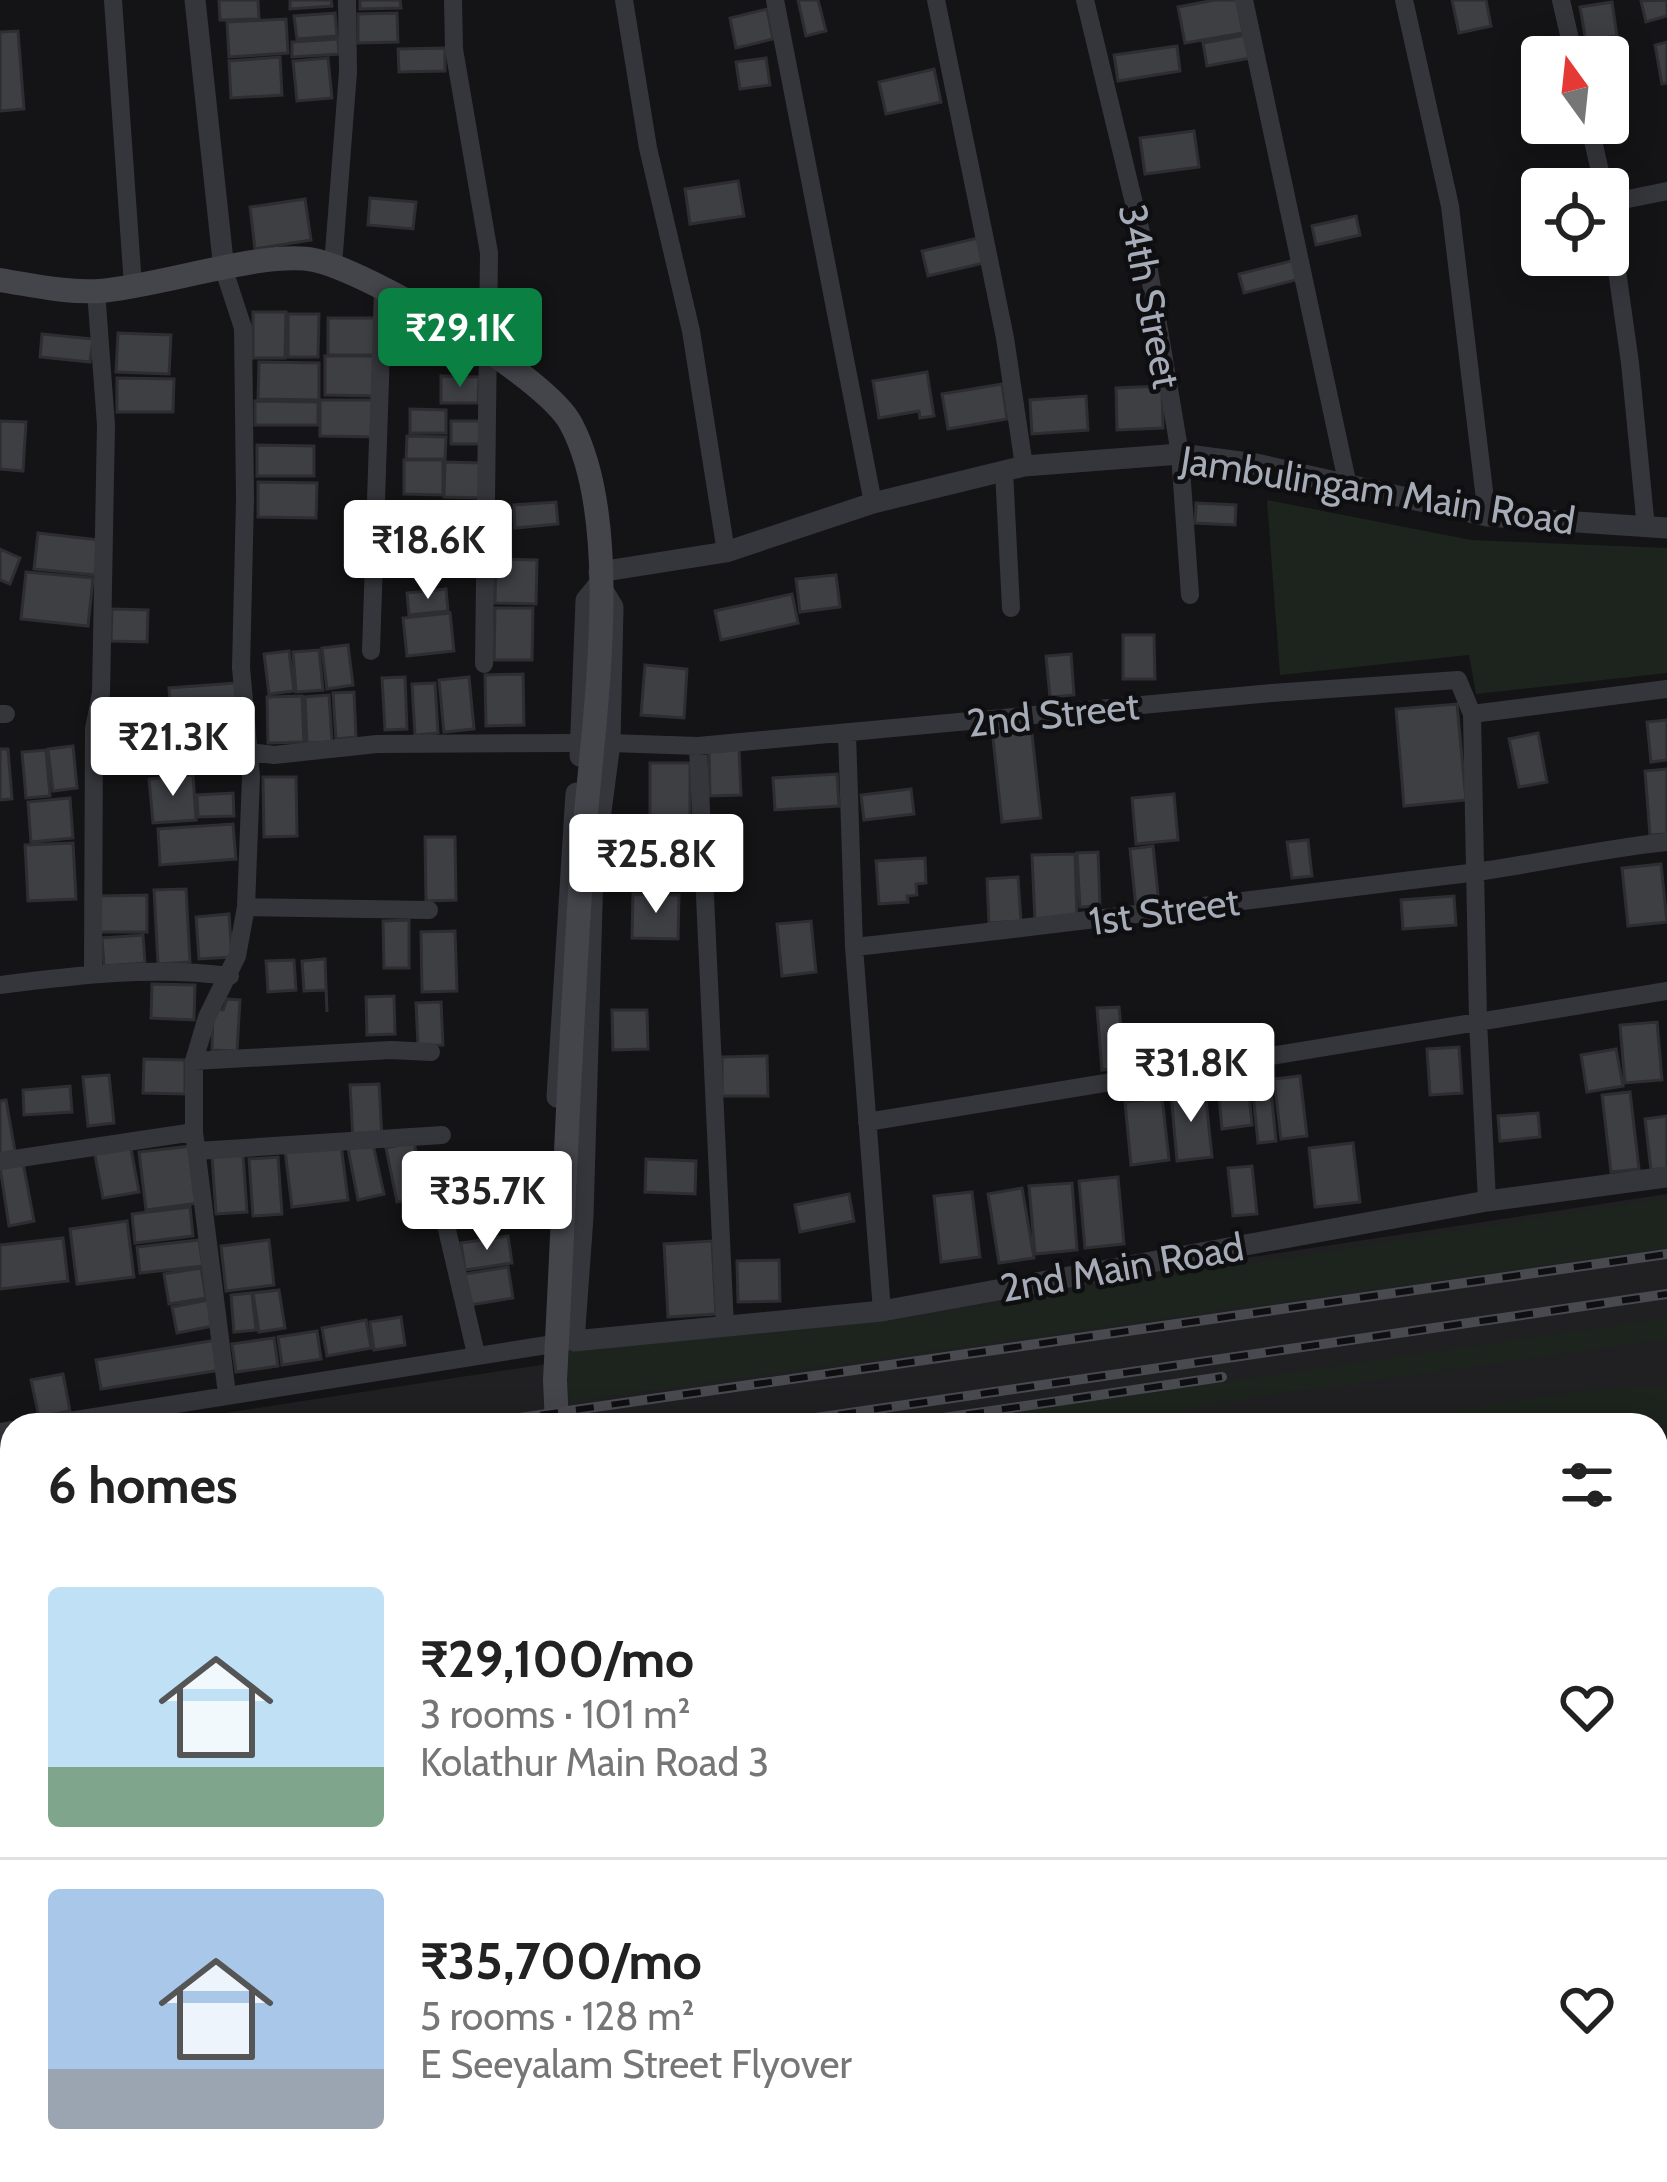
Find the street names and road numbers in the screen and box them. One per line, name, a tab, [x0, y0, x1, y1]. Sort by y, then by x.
street label: 34th Street	[1109, 200, 1191, 392]
street label: Jambulingam Main Road	[1176, 435, 1579, 545]
street label: 2nd Street	[965, 681, 1141, 747]
street label: 1st Street	[1086, 877, 1242, 945]
street label: 2nd Main Road	[997, 1222, 1247, 1312]

